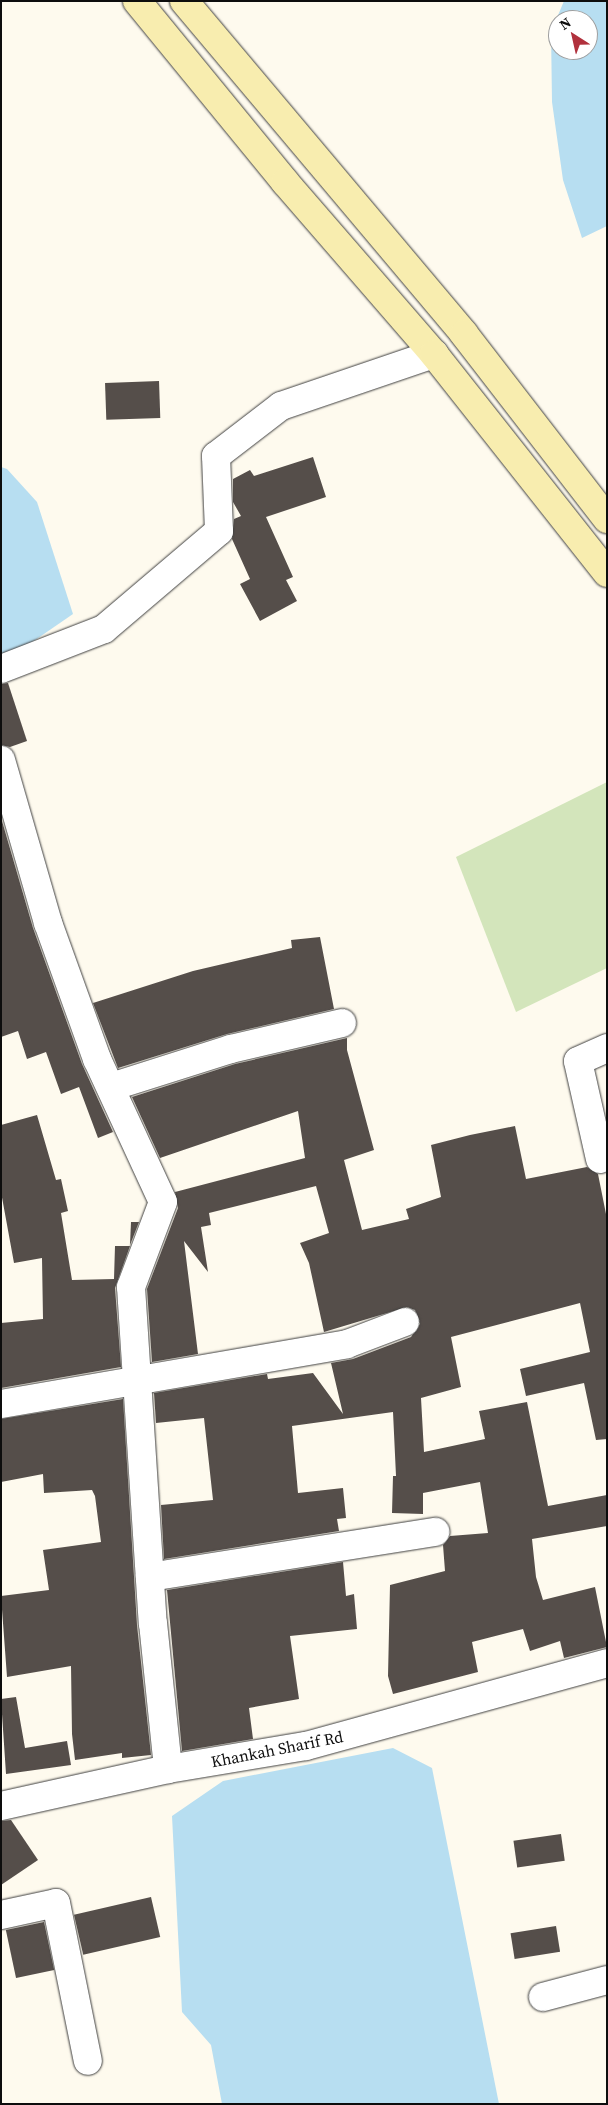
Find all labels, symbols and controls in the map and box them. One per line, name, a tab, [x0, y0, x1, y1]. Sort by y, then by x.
north arrow	[548, 10, 598, 60]
text: N	[555, 12, 575, 35]
street label: Khankah Sharif Rd	[209, 1727, 345, 1771]

